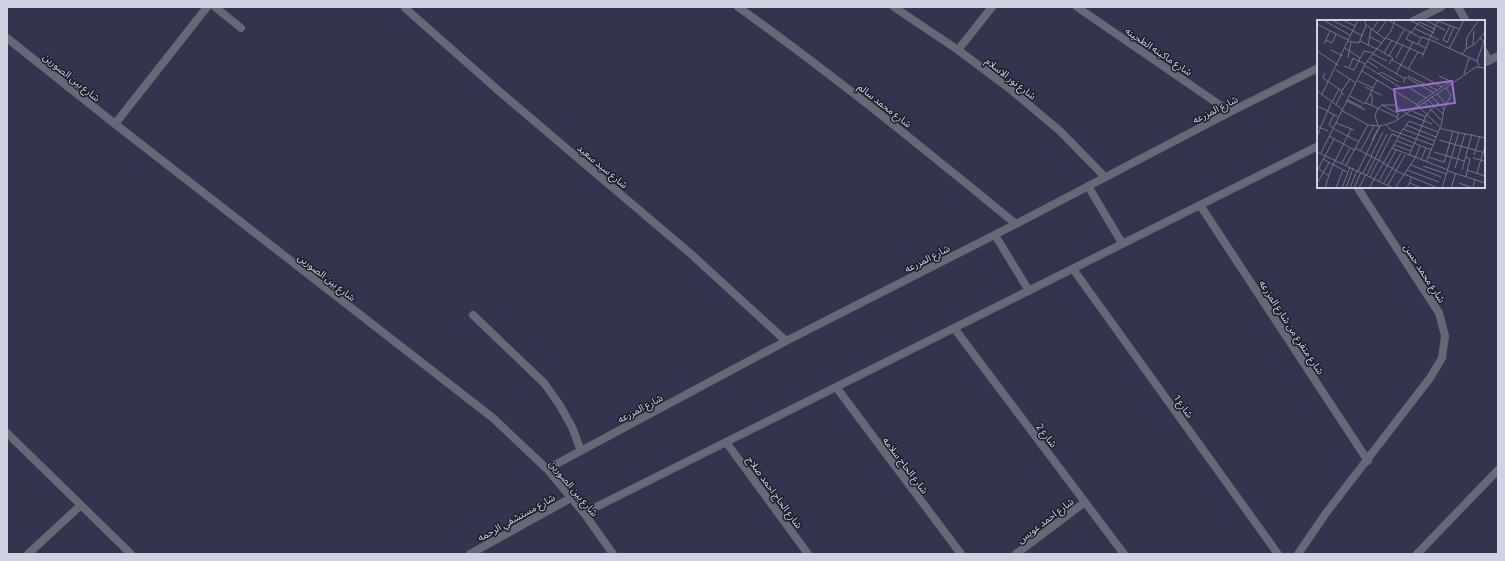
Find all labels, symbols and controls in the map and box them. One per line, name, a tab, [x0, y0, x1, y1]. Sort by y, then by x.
inset map	[1317, 20, 1485, 188]
street label: شارع ماكينه الطحينه	[1122, 24, 1195, 80]
street label: شارع بين الصورين	[40, 50, 103, 105]
street label: شارع نور الاسلام	[981, 54, 1039, 104]
street label: شارع محمد سالم	[854, 80, 914, 131]
street label: شارع المزرعه	[1190, 92, 1241, 127]
street label: شارع سيد سعيد	[574, 141, 631, 192]
street label: شارع المزرعه	[902, 241, 953, 276]
street label: شارع محمد حسن	[1400, 241, 1449, 306]
street label: شارع بين الصورين	[295, 251, 358, 305]
street label: شارع متفرع من شارع المزرعه	[1255, 278, 1327, 378]
street label: شارع المزرعه	[615, 391, 666, 427]
street label: شارع 1	[1170, 392, 1196, 421]
street label: شارع 2	[1033, 421, 1060, 451]
street label: شارع الحاج سلامه	[879, 434, 931, 497]
street label: شارع الحاج احمد صلاح	[743, 453, 805, 532]
street label: شارع بين الصورين	[545, 457, 601, 520]
street label: شارع مستشفي الرحمه	[475, 491, 558, 545]
street label: شارع احمد عويس	[1014, 495, 1077, 547]

